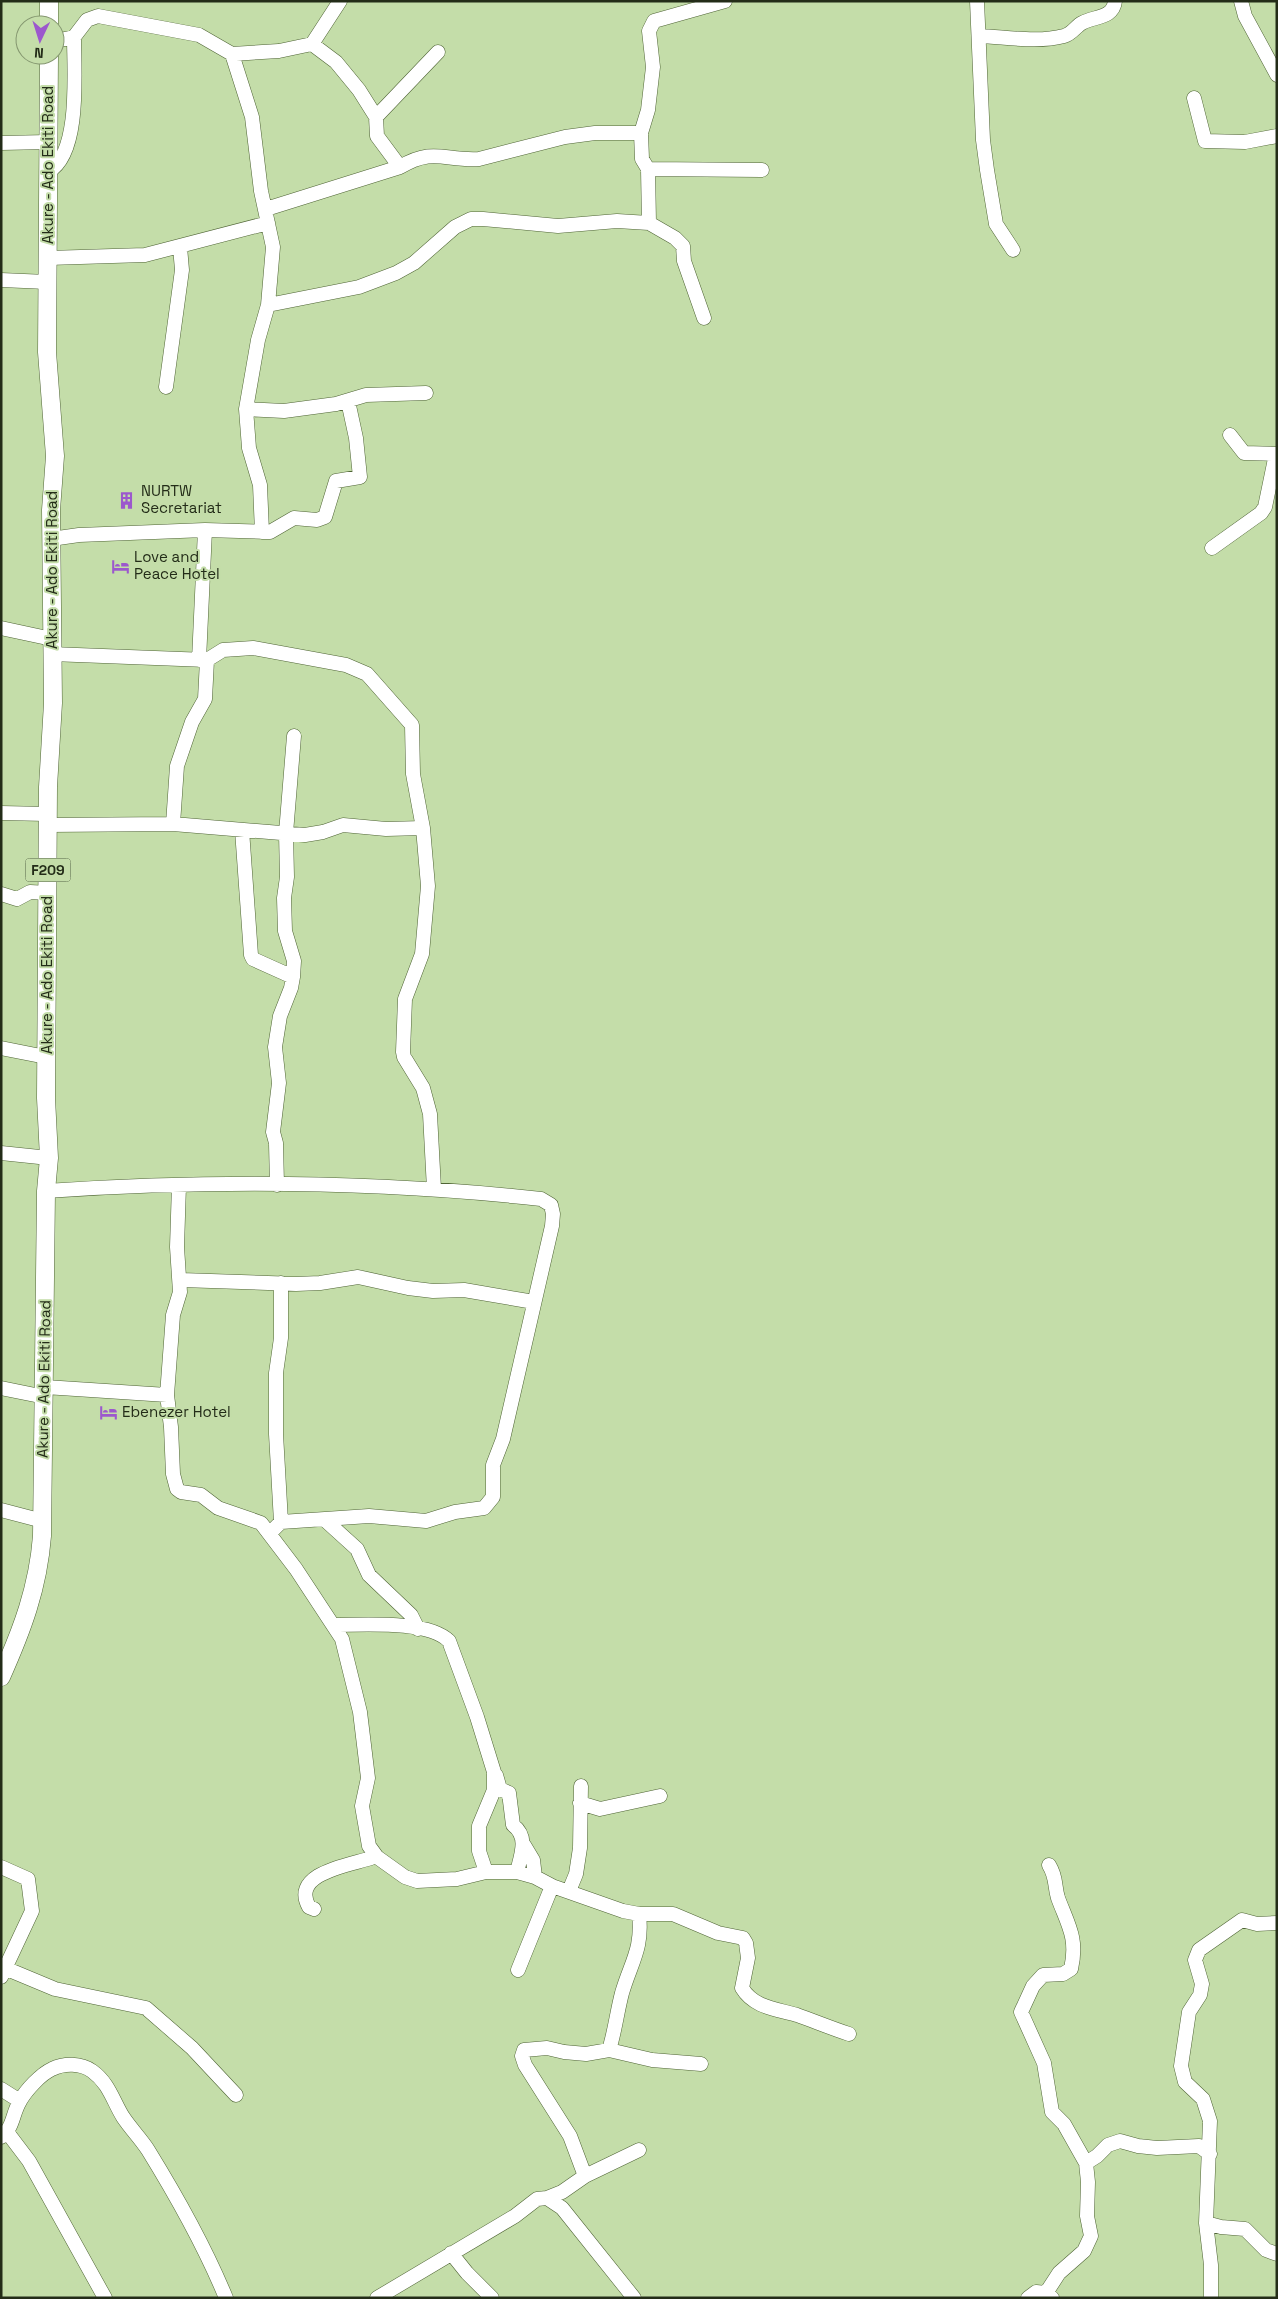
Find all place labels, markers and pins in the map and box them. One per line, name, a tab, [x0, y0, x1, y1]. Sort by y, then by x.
place label: NURTW Secretariat	[141, 481, 222, 517]
building icon: NURTW Secretariat	[117, 490, 137, 510]
place label: Love and Peace Hotel	[134, 547, 220, 583]
hotel icon: Love and Peace Hotel	[110, 556, 130, 576]
hotel icon: Ebenezer Hotel	[98, 1402, 118, 1422]
place label: Ebenezer Hotel	[122, 1402, 231, 1421]

